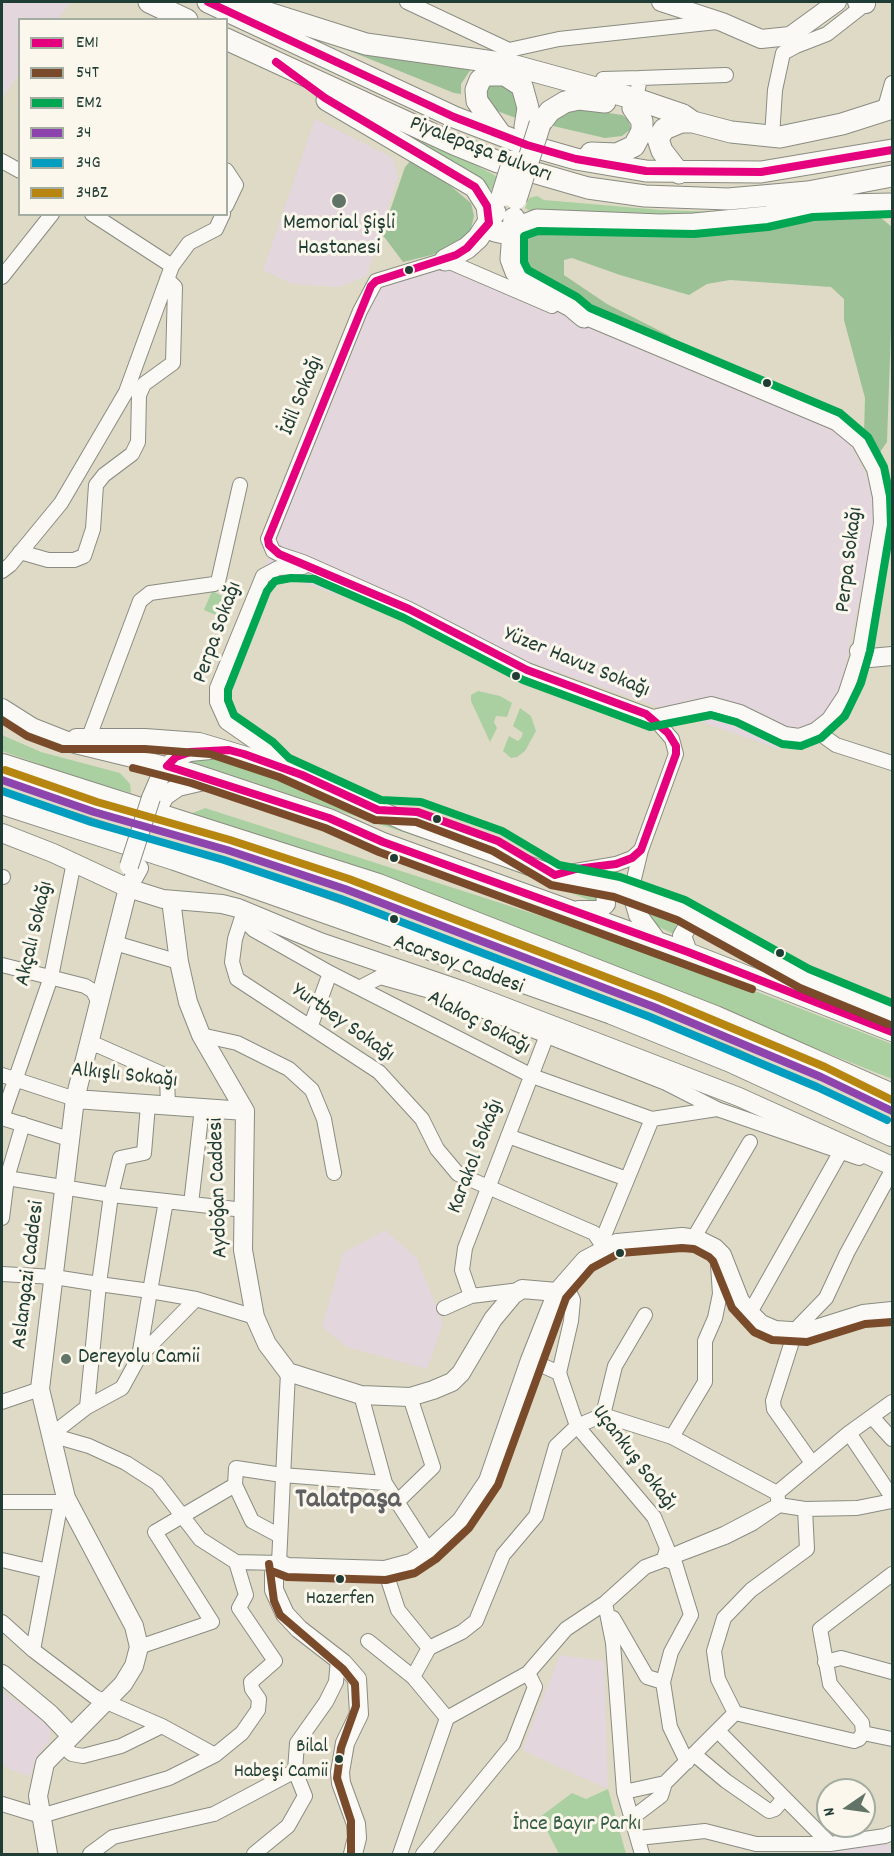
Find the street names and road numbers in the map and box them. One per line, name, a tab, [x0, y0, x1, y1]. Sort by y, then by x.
street label: Piyalepaşa Bulvarı	[405, 112, 555, 190]
street label: İdil Sokağı	[275, 352, 331, 440]
street label: Perpa Sokağı	[831, 506, 871, 614]
street label: Perpa Sokağı	[188, 579, 250, 687]
street label: Yüzer Havuz Sokağı	[499, 623, 653, 705]
street label: Akçalı Sokağı	[11, 879, 61, 989]
street label: Acarsoy Caddesi	[389, 930, 527, 1002]
street label: Yurtbey Sokağı	[285, 979, 399, 1069]
street label: Alakoç Sokağı	[422, 986, 534, 1062]
street label: Alkışlı Sokağı	[70, 1058, 178, 1096]
street label: Karakol Sokağı	[443, 1096, 511, 1218]
street label: Aydoğan Caddesi	[204, 1117, 236, 1259]
street label: Aslangazi Caddesi	[8, 1199, 52, 1351]
street label: Uçankuş Sokağı	[585, 1401, 681, 1517]

